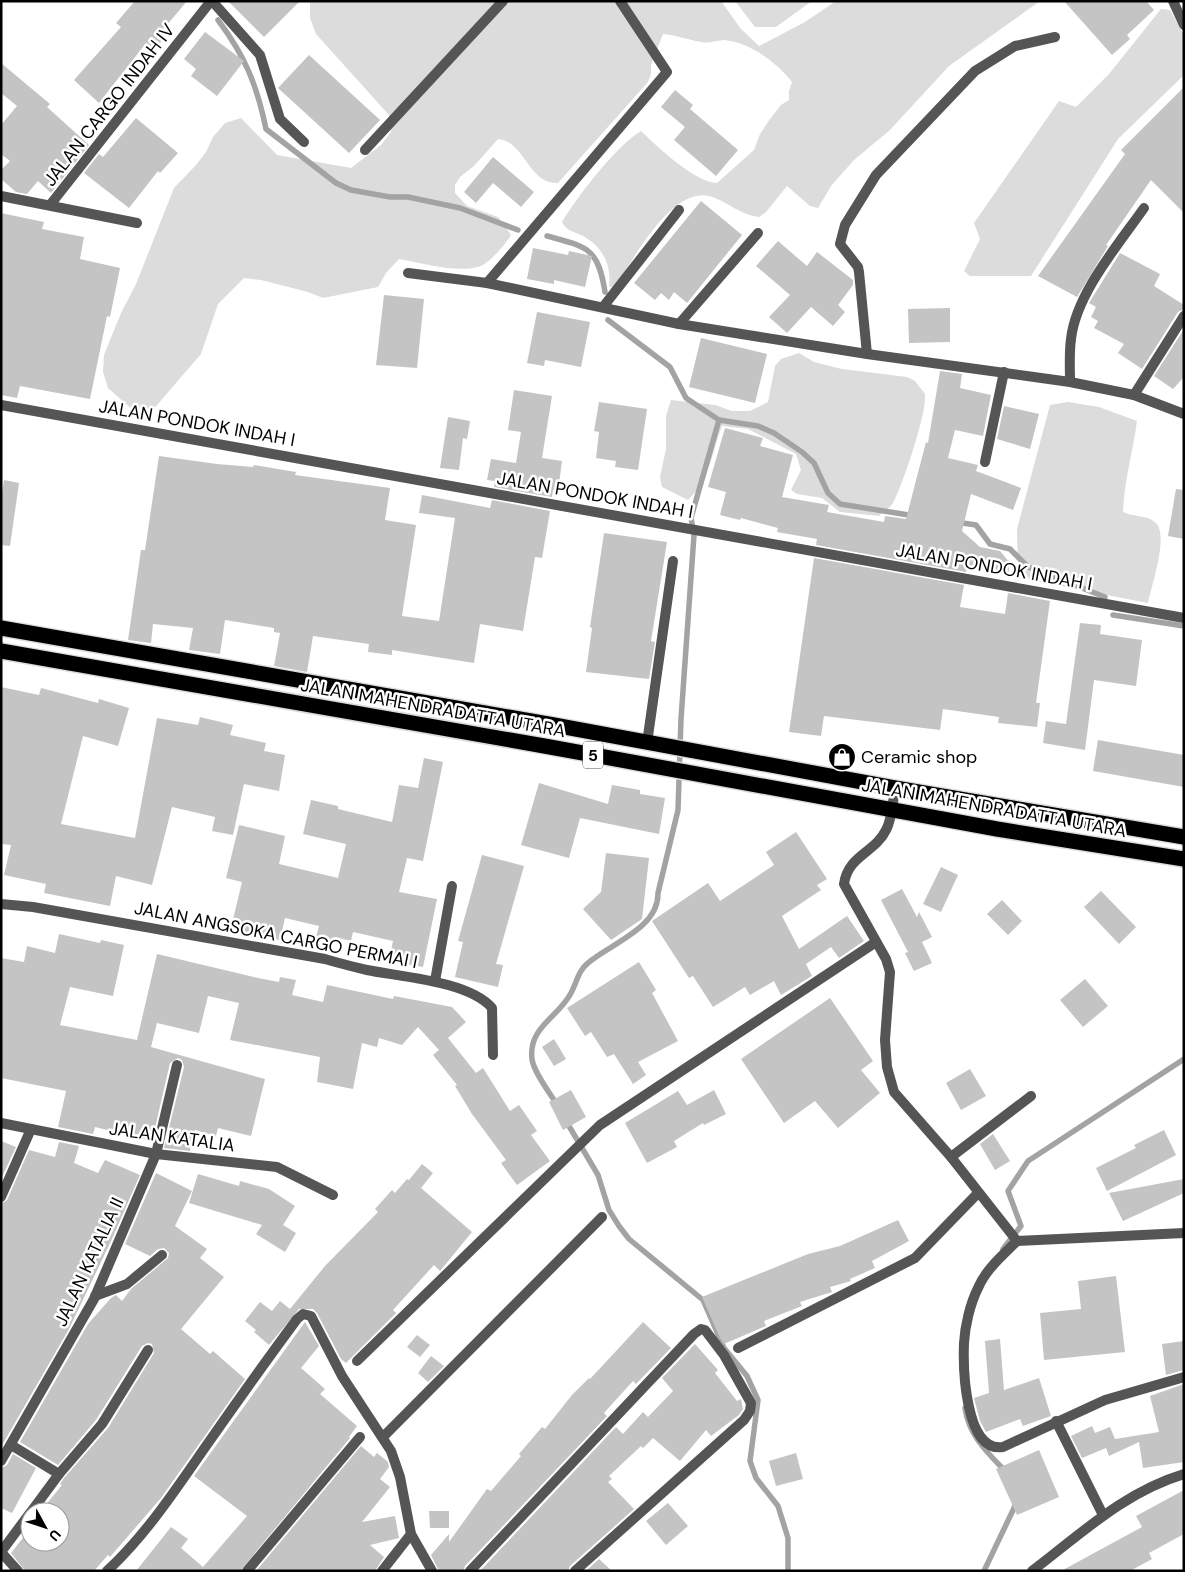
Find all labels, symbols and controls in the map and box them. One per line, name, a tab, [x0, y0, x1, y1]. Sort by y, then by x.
street label: JALAN CARGO INDAH IV	[38, 19, 180, 191]
street label: JALAN PONDOK INDAH I	[97, 394, 297, 452]
street label: JALAN PONDOK INDAH I	[495, 466, 695, 524]
street label: JALAN PONDOK INDAH I	[894, 538, 1094, 596]
street label: JALAN MAHENDRADATTA UTARA	[299, 673, 567, 743]
road number: 5	[583, 742, 603, 768]
shop icon: Ceramic shop	[827, 742, 857, 772]
place label: Ceramic shop	[861, 745, 977, 769]
street label: JALAN MAHENDRADATTA UTARA	[860, 773, 1128, 843]
street label: JALAN ANGSOKA CARGO PERMAI I	[132, 896, 420, 974]
street label: JALAN KATALIA	[108, 1116, 236, 1158]
street label: JALAN KATALIA II	[49, 1194, 129, 1330]
north arrow	[20, 1502, 70, 1552]
text: U	[45, 1526, 65, 1545]

